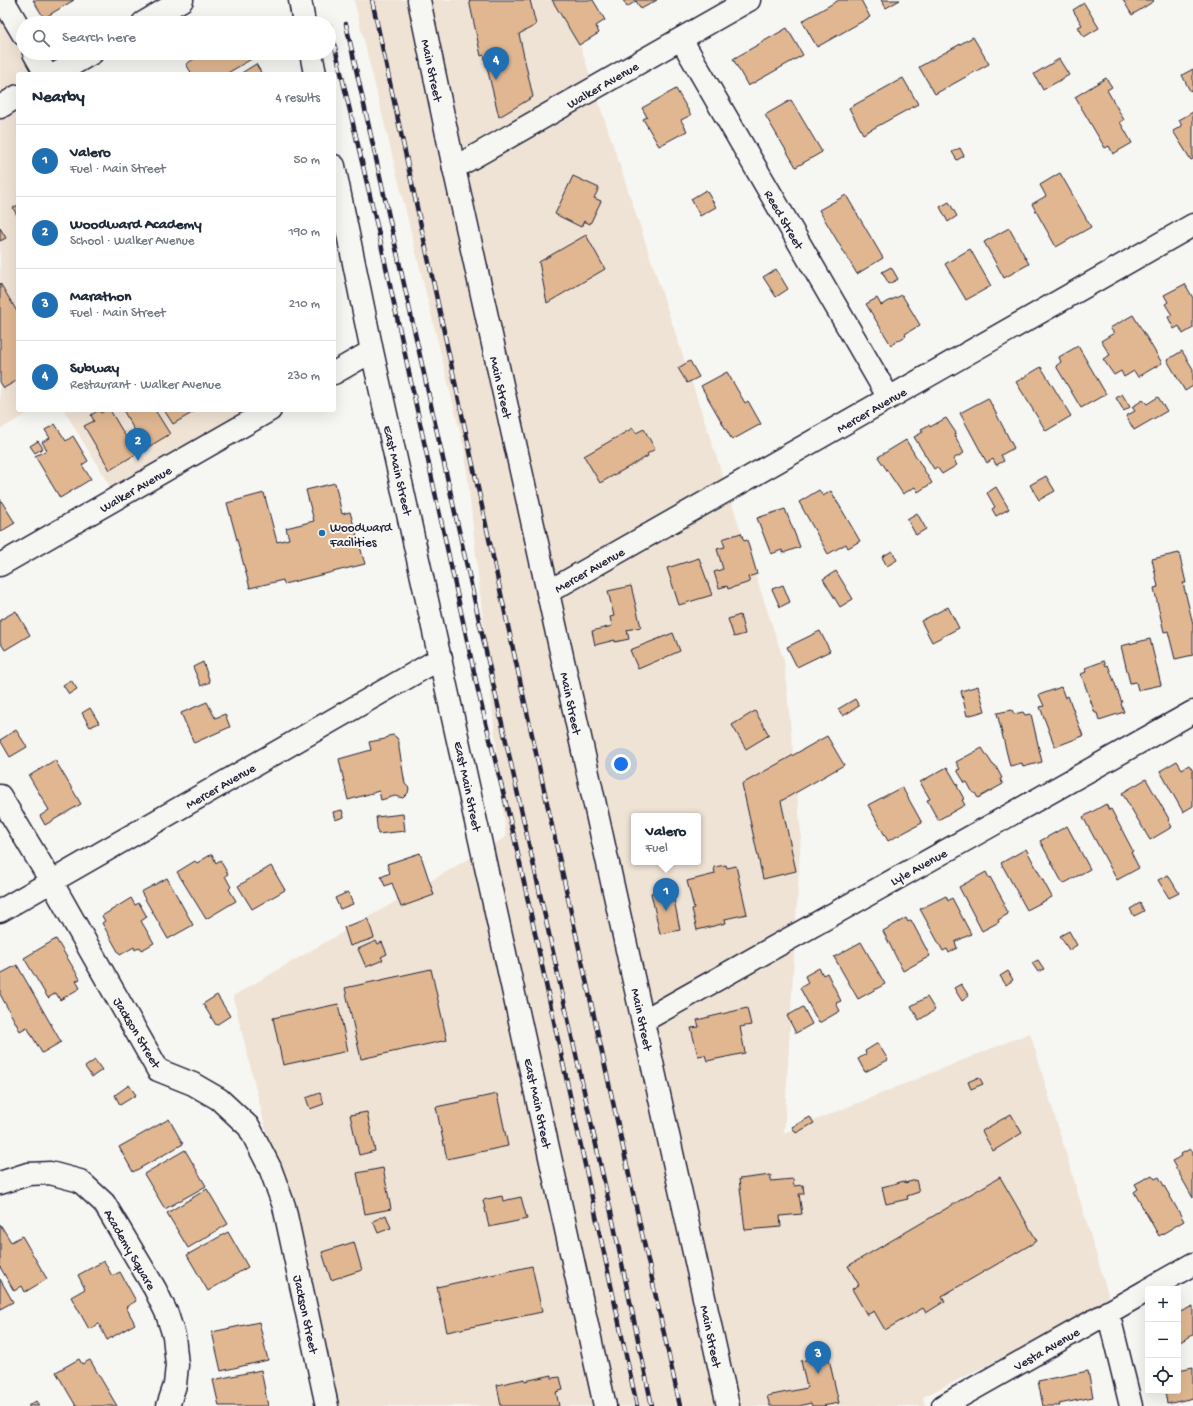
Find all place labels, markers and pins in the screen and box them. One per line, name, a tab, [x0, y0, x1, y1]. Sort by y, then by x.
pin: 4	[483, 47, 509, 80]
pin: 2	[125, 428, 151, 461]
place label: Woodward Facilities	[329, 521, 393, 551]
marker: Woodward Facilities	[317, 528, 327, 538]
pin: 1	[653, 878, 679, 911]
pin: 3	[805, 1341, 831, 1374]

